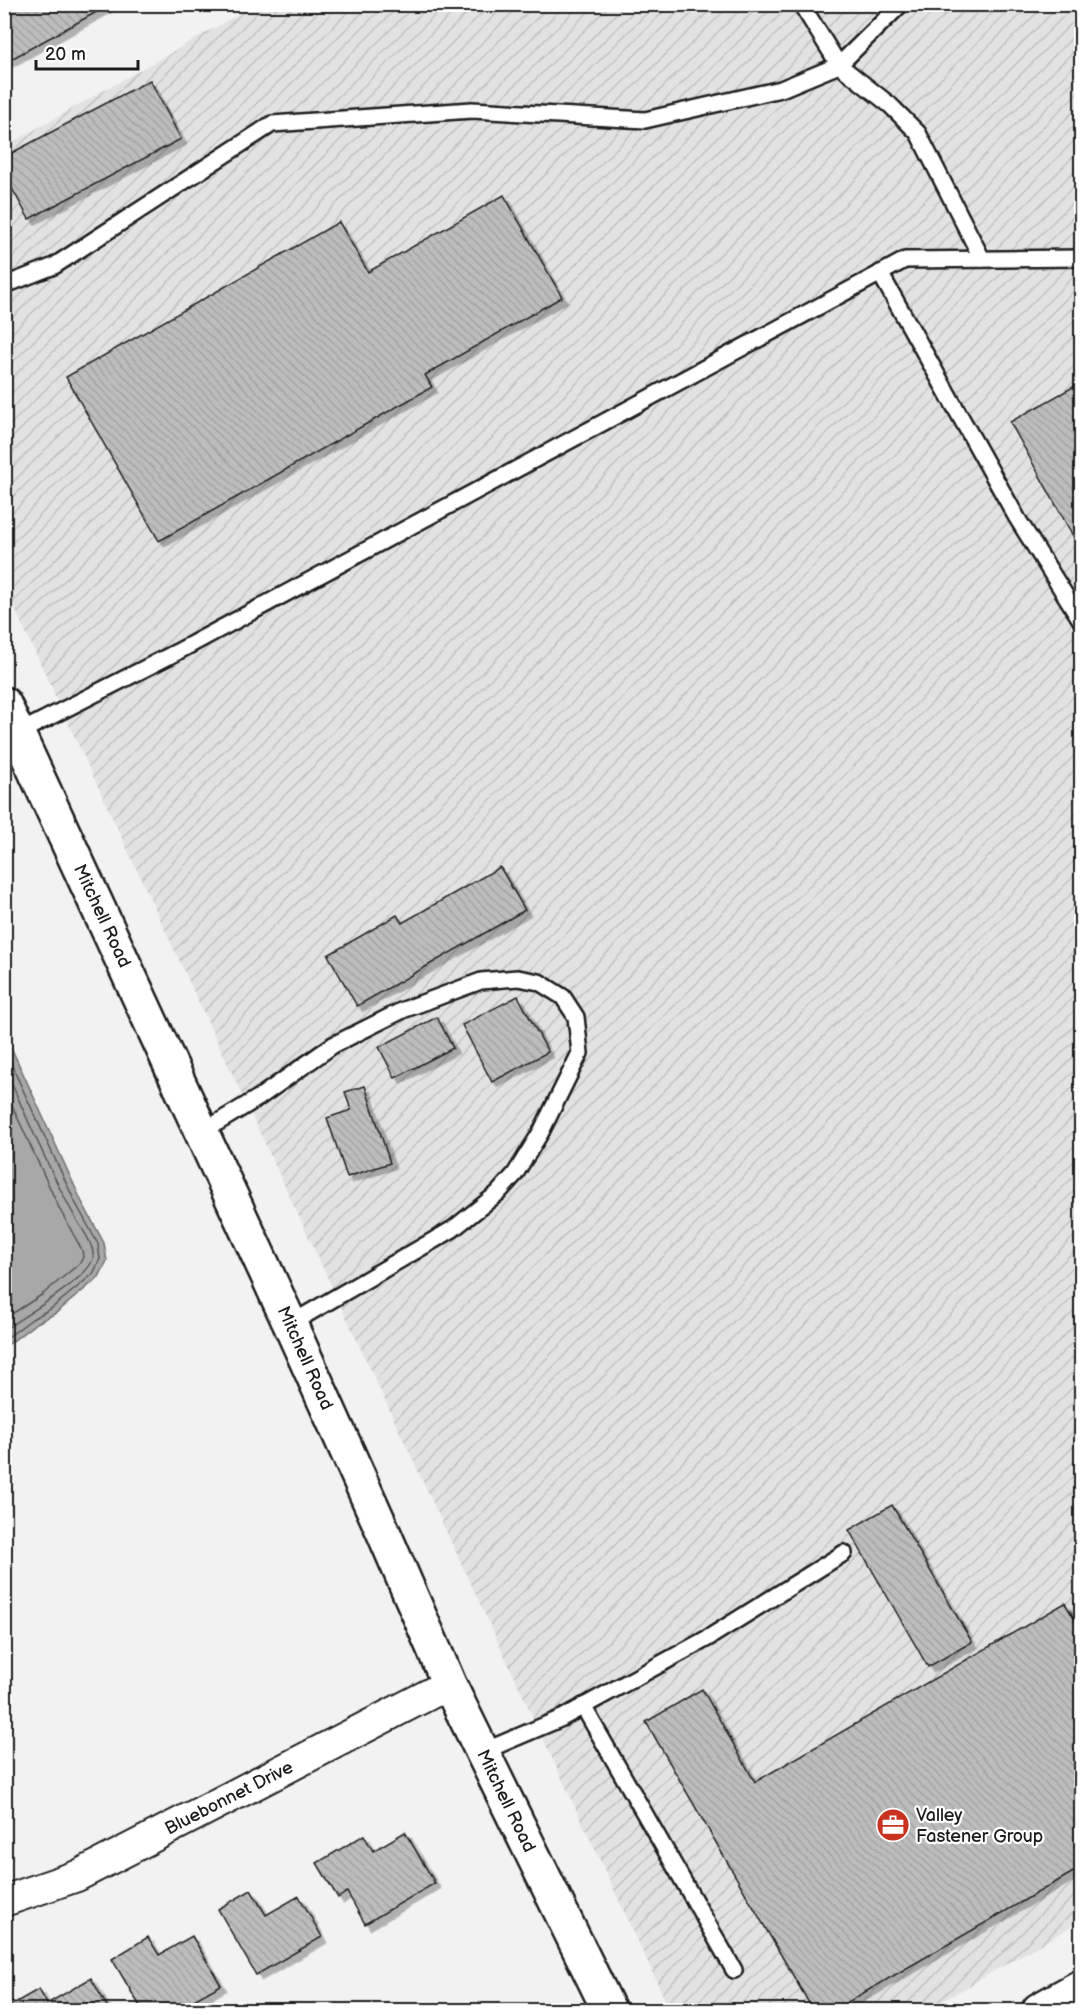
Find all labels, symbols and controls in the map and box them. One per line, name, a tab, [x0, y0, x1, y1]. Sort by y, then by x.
scale bar	[36, 33, 138, 71]
text: 20 m	[45, 44, 86, 65]
street label: Mitchell Road	[69, 861, 135, 971]
street label: Mitchell Road	[273, 1303, 337, 1413]
street label: Mitchell Road	[472, 1746, 540, 1856]
street label: Bluebonnet Drive	[161, 1756, 297, 1839]
place label: Valley Fastener Group	[916, 1805, 1043, 1847]
office icon: Valley Fastener Group	[875, 1807, 911, 1843]

